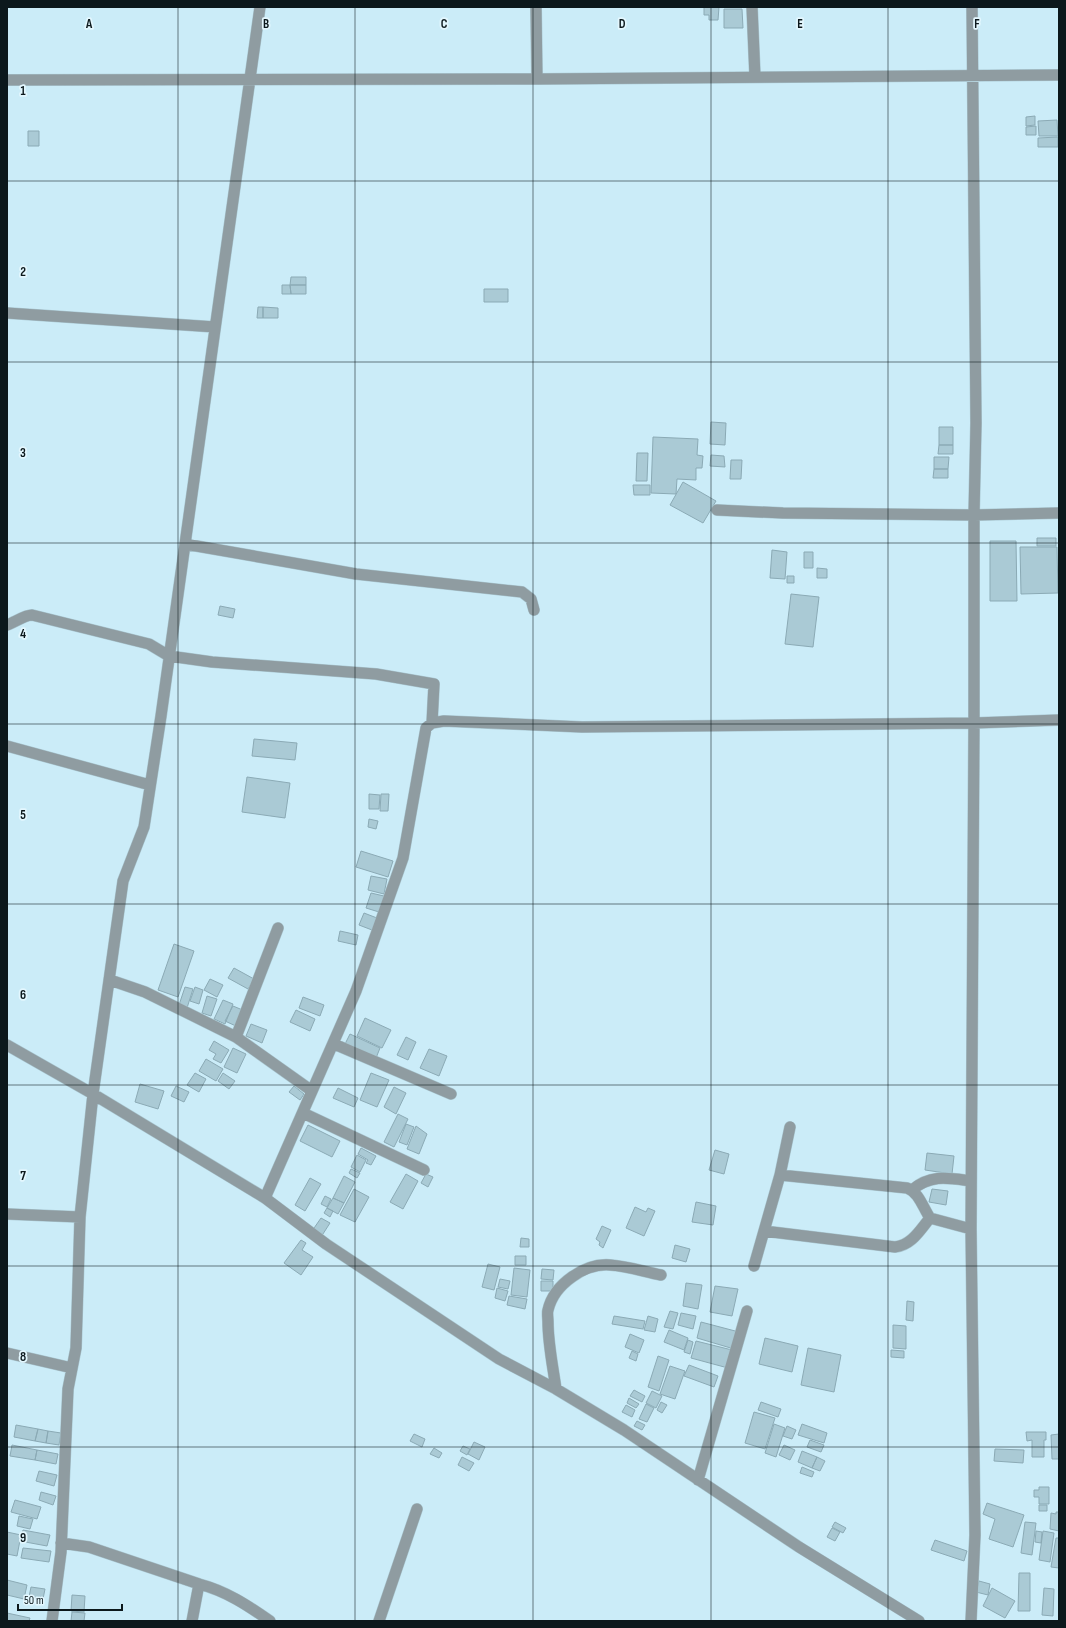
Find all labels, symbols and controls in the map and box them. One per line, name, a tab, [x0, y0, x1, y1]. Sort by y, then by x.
text: A	[85, 16, 93, 32]
text: B	[263, 16, 269, 32]
text: C	[441, 16, 448, 32]
text: D	[619, 16, 626, 32]
text: E	[797, 16, 803, 32]
text: F	[974, 16, 980, 32]
text: 1	[20, 83, 26, 99]
text: 2	[20, 264, 26, 280]
text: 3	[20, 445, 26, 461]
text: 4	[20, 626, 26, 642]
text: 5	[20, 807, 26, 823]
text: 6	[20, 987, 26, 1003]
text: 7	[20, 1168, 26, 1184]
text: 8	[20, 1349, 26, 1365]
text: 9	[20, 1530, 26, 1546]
scale bar	[18, 1586, 122, 1612]
text: 50 m	[24, 1593, 44, 1608]

